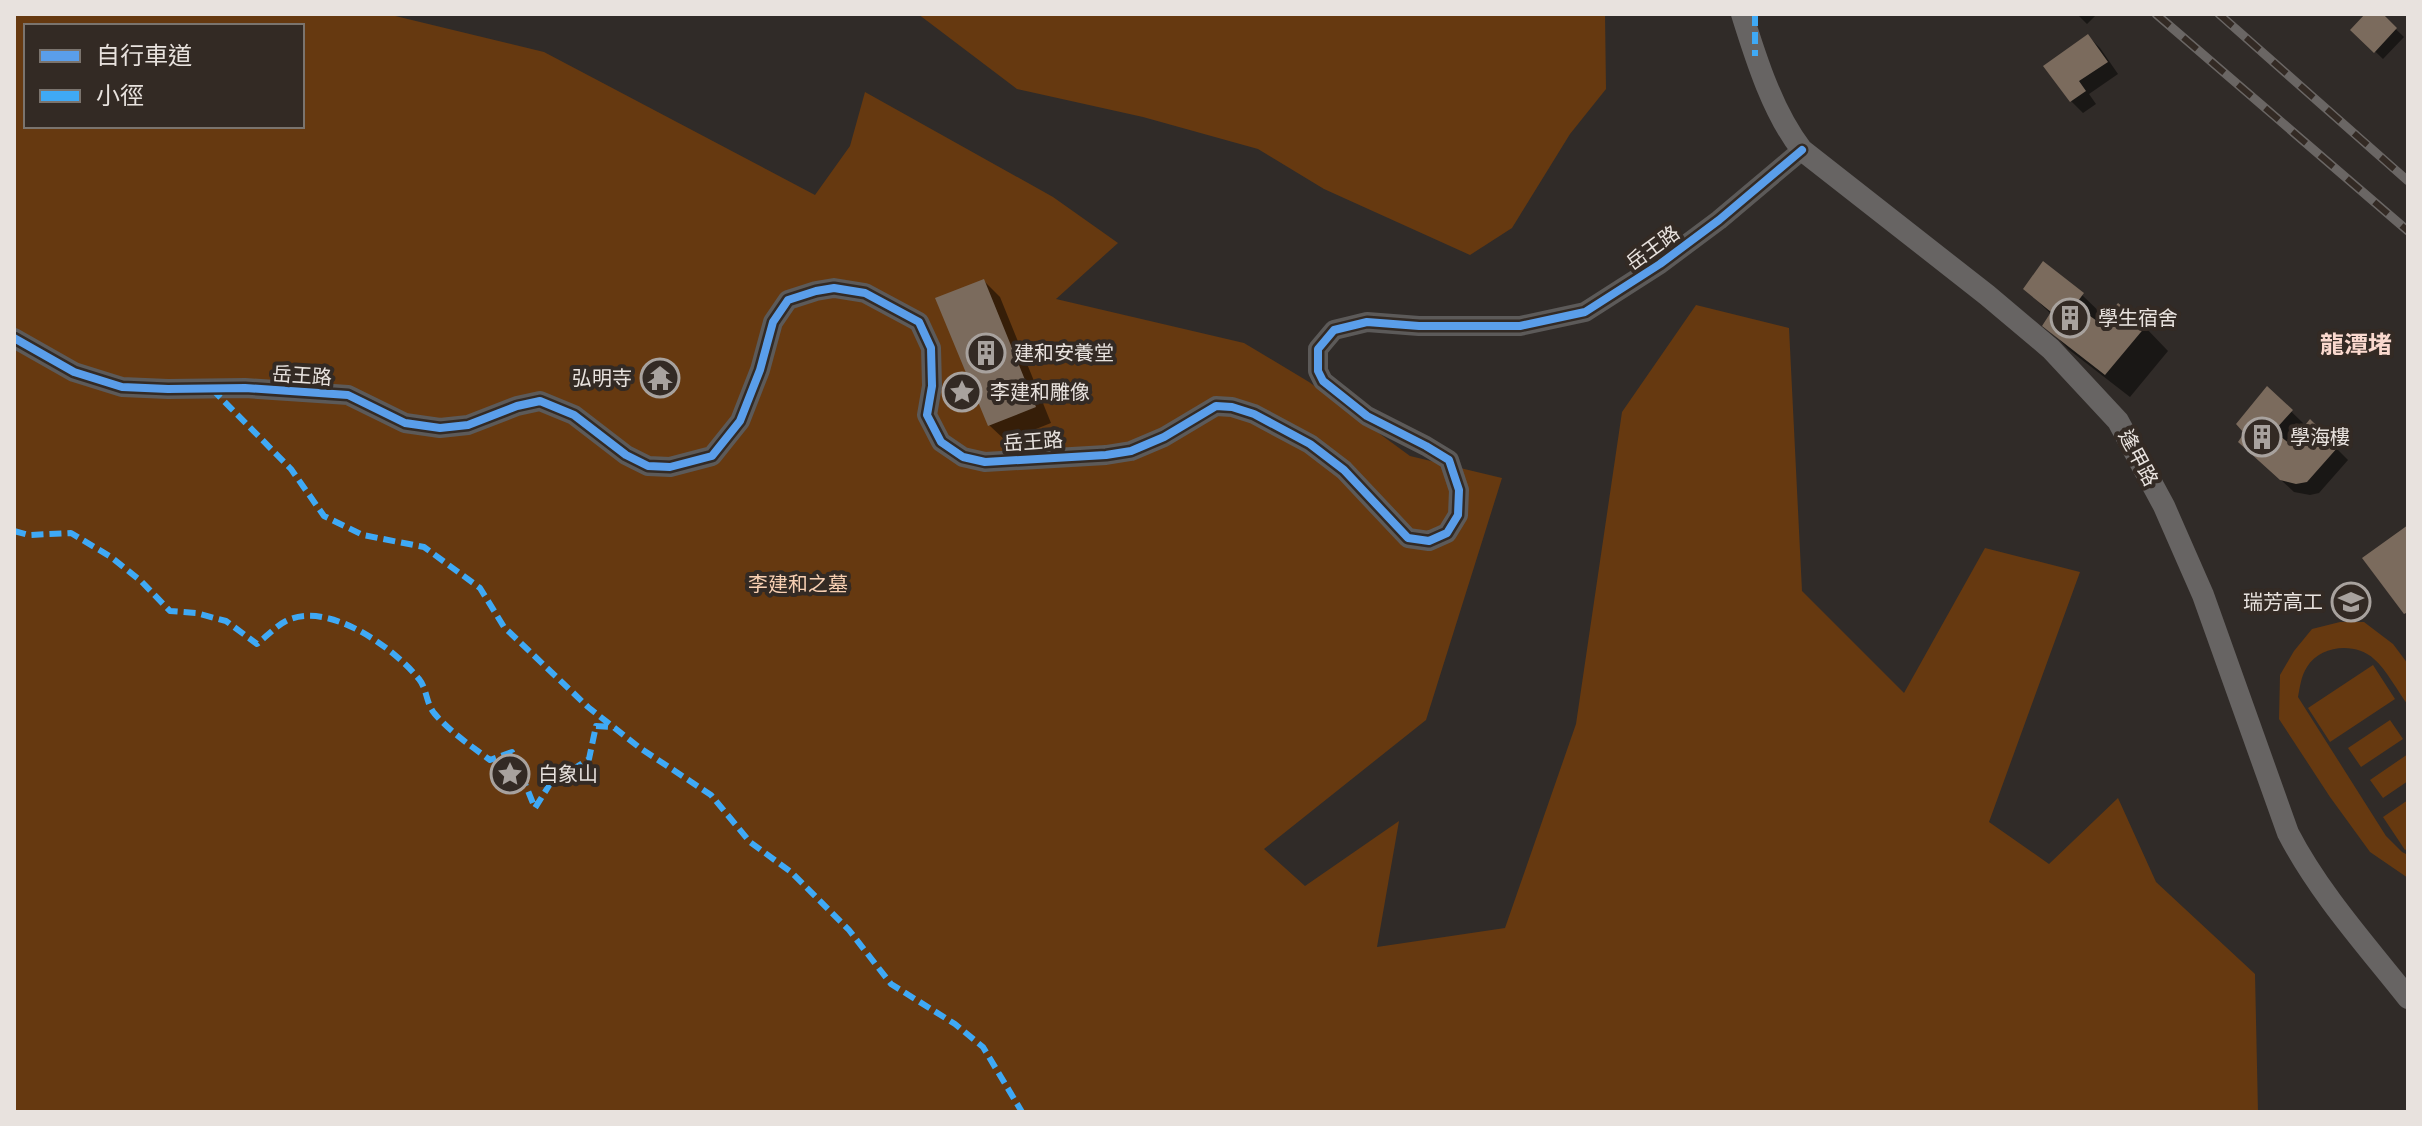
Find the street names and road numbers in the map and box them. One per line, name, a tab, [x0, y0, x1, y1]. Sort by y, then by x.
street label: 岳王路	[1621, 220, 1685, 276]
street label: 岳王路	[271, 361, 333, 391]
street label: 逢甲路	[2113, 426, 2163, 490]
street label: 岳王路	[1002, 427, 1064, 457]

